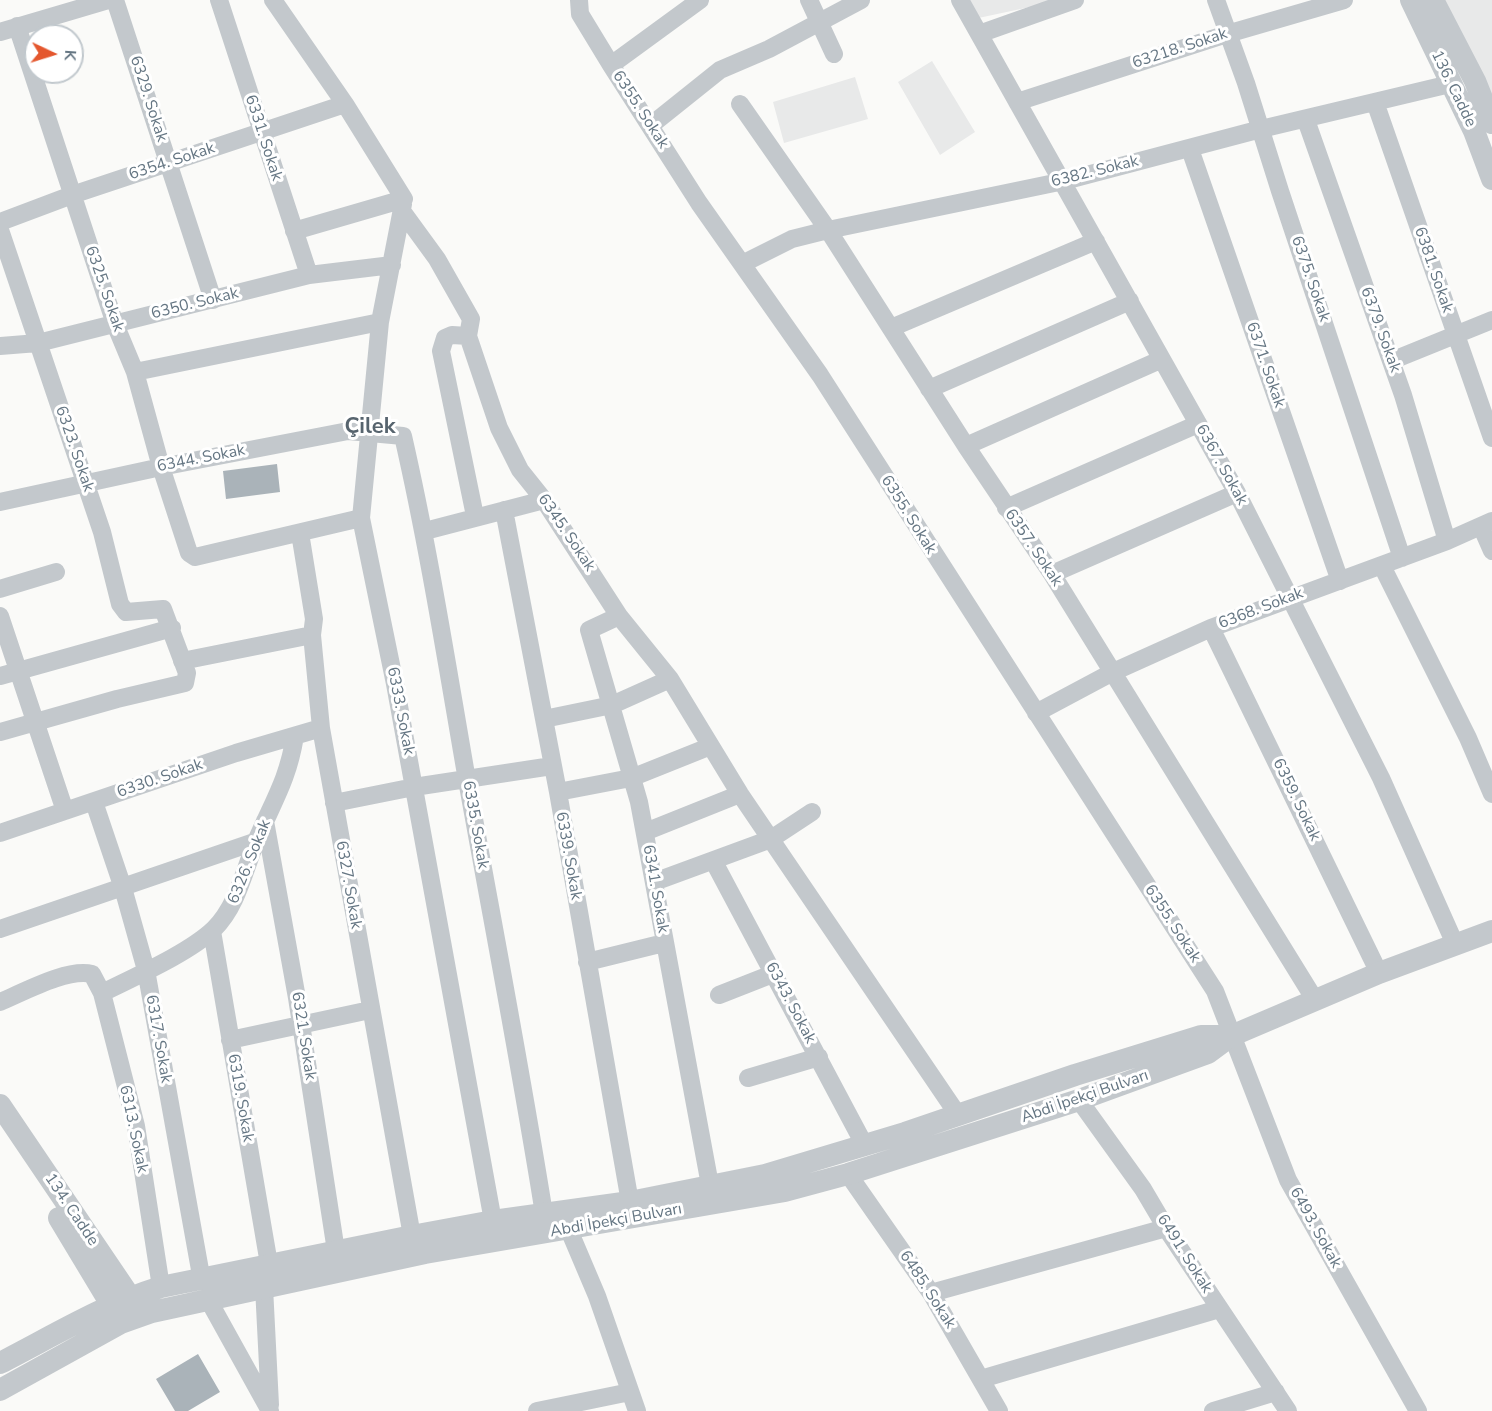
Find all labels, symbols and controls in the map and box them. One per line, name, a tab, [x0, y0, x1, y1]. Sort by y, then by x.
north arrow	[24, 24, 84, 84]
street label: 63218. Sokak	[1130, 25, 1230, 73]
street label: 136. Cadde	[1426, 48, 1480, 130]
text: K	[59, 49, 81, 61]
street label: 6329. Sokak	[125, 54, 171, 144]
street label: 6355. Sokak	[608, 67, 672, 153]
street label: 6331. Sokak	[240, 93, 286, 183]
street label: 6354. Sokak	[127, 139, 217, 185]
street label: 6382. Sokak	[1049, 152, 1141, 192]
street label: 6381. Sokak	[1409, 225, 1457, 315]
street label: 6375. Sokak	[1286, 234, 1334, 324]
street label: 6325. Sokak	[80, 244, 128, 334]
street label: 6350. Sokak	[149, 284, 241, 324]
street label: 6379. Sokak	[1356, 285, 1404, 375]
street label: 6371. Sokak	[1241, 320, 1289, 410]
street label: 6323. Sokak	[50, 404, 98, 494]
district label: Çilek	[344, 415, 396, 441]
street label: 6367. Sokak	[1191, 421, 1251, 509]
street label: 6344. Sokak	[155, 441, 247, 477]
street label: 6355. Sokak	[876, 472, 940, 558]
street label: 6345. Sokak	[533, 491, 599, 575]
street label: 6357. Sokak	[1000, 506, 1066, 590]
street label: 6368. Sokak	[1216, 584, 1306, 634]
street label: 6333. Sokak	[382, 665, 418, 757]
street label: 6330. Sokak	[115, 755, 205, 803]
street label: 6359. Sokak	[1268, 756, 1324, 844]
street label: 6335. Sokak	[458, 779, 492, 871]
street label: 6339. Sokak	[551, 810, 585, 902]
street label: 6326. Sokak	[224, 817, 276, 907]
street label: 6327. Sokak	[331, 839, 365, 931]
street label: 6341. Sokak	[638, 843, 672, 935]
street label: 6355. Sokak	[1140, 881, 1204, 967]
street label: 6343. Sokak	[761, 959, 819, 1047]
street label: 6321. Sokak	[287, 990, 319, 1082]
street label: 6317. Sokak	[141, 993, 175, 1085]
street label: 6319. Sokak	[223, 1052, 257, 1144]
street label: Abdi İpekçi Bulvarı	[1019, 1066, 1151, 1128]
street label: 6313. Sokak	[114, 1083, 152, 1175]
street label: 134. Cadde	[40, 1170, 102, 1250]
street label: 6493. Sokak	[1285, 1184, 1345, 1272]
street label: Abdi İpekçi Bulvarı	[549, 1200, 683, 1242]
street label: 6491. Sokak	[1152, 1211, 1216, 1297]
street label: 6485. Sokak	[895, 1247, 959, 1333]

